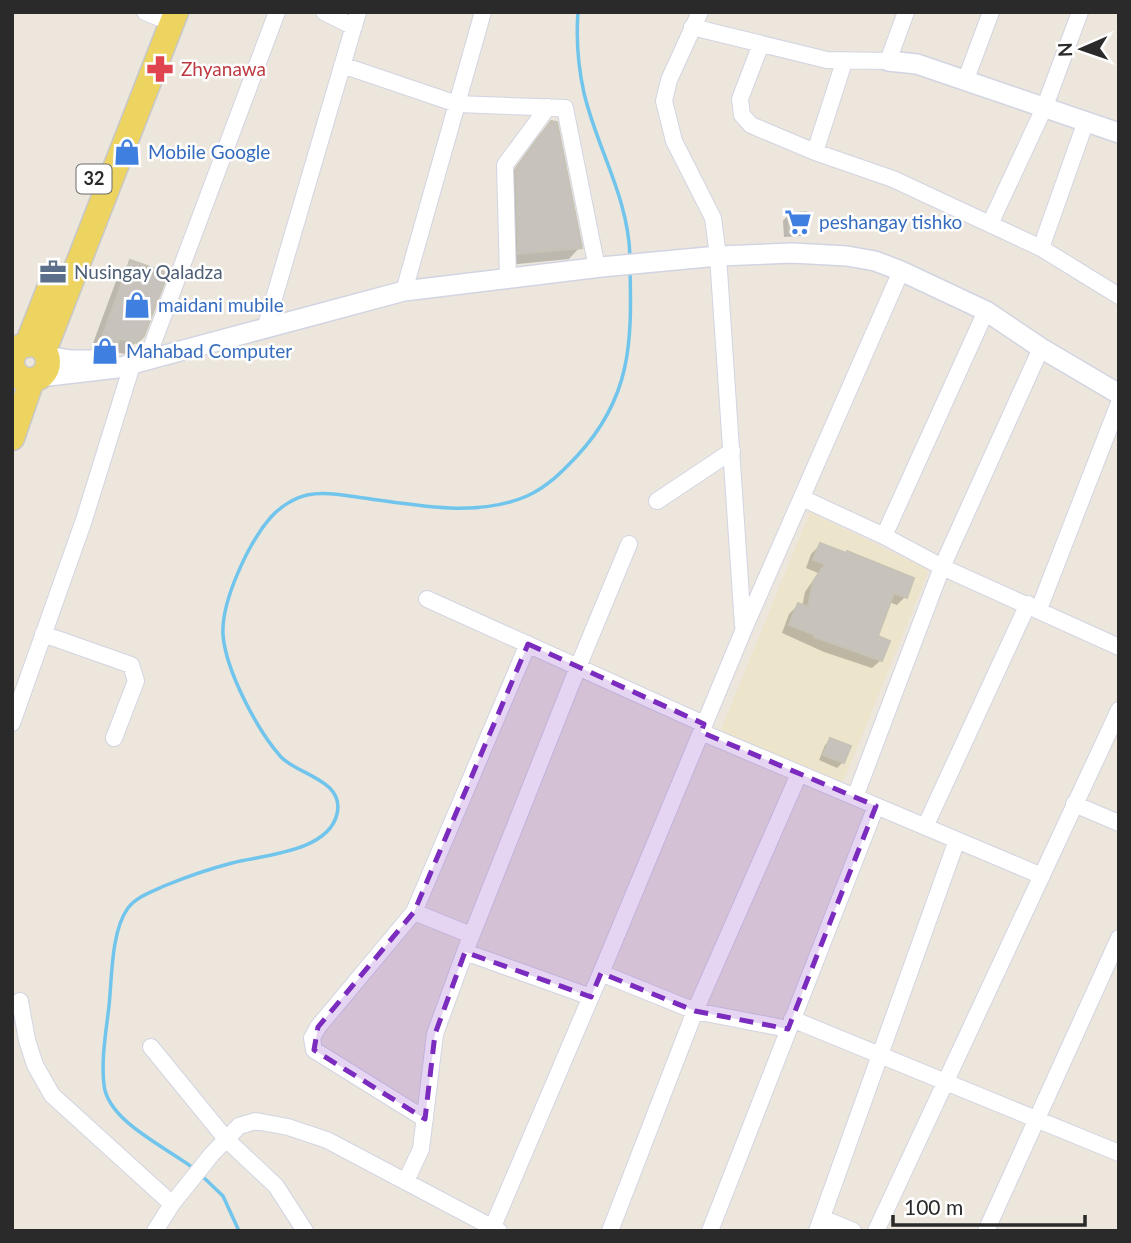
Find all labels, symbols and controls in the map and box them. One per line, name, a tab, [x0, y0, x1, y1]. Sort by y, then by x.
north arrow	[1047, 14, 1117, 84]
text: N	[1053, 42, 1076, 57]
pharmacy icon: Zhyanawa	[145, 54, 175, 84]
place label: Zhyanawa	[181, 57, 266, 80]
shop icon: Mobile Google	[112, 137, 142, 167]
place label: Mobile Google	[148, 140, 270, 163]
road number: 32	[76, 164, 112, 194]
supermarket icon: peshangay tishko	[783, 207, 813, 237]
place label: peshangay tishko	[819, 210, 962, 233]
office icon: Nusingay Qaladza	[38, 257, 68, 287]
place label: Nusingay Qaladza	[74, 260, 223, 283]
shop icon: maidani mubile	[122, 290, 152, 320]
place label: maidani mubile	[158, 293, 284, 316]
shop icon: Mahabad Computer	[90, 336, 120, 366]
place label: Mahabad Computer	[126, 339, 292, 362]
scale bar	[893, 1184, 1086, 1228]
text: 100 m	[904, 1194, 963, 1219]

